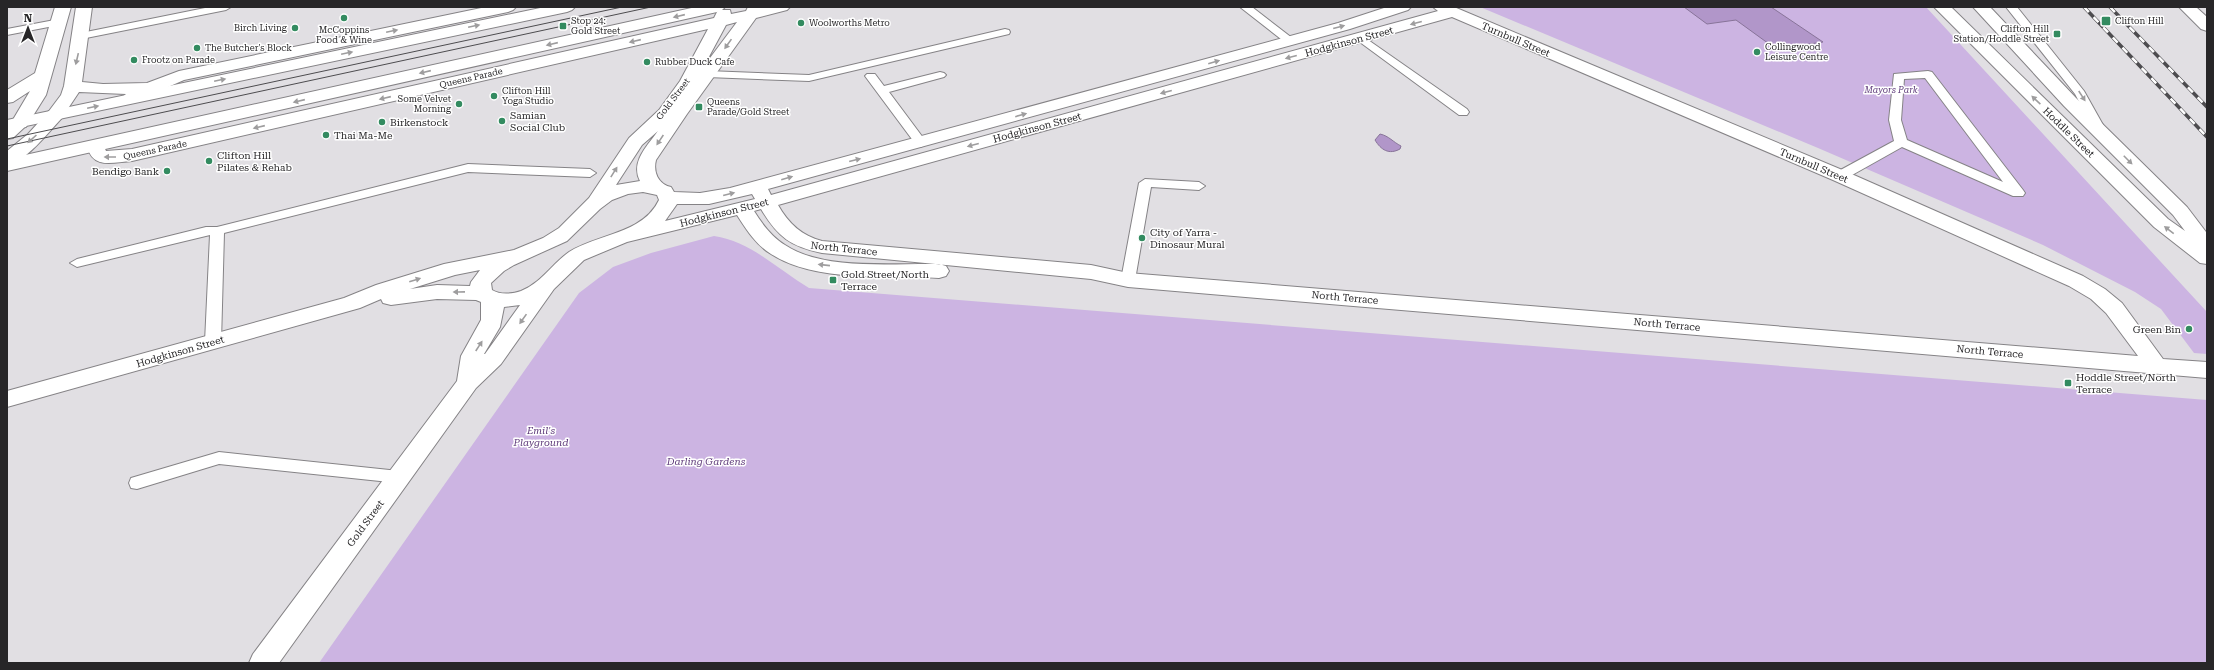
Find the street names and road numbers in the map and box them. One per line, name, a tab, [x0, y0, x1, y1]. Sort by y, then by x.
street label: Turnbull Street	[1480, 20, 1552, 59]
street label: Hodgkinson Street	[1304, 24, 1395, 59]
street label: Queens Parade	[438, 66, 504, 90]
street label: Gold Street	[654, 76, 692, 122]
street label: Hoddle Street	[2041, 105, 2097, 160]
street label: Hodgkinson Street	[992, 110, 1083, 145]
street label: Queens Parade	[122, 138, 188, 162]
street label: Turnbull Street	[1778, 146, 1850, 185]
street label: Hodgkinson Street	[679, 196, 770, 229]
street label: North Terrace	[810, 240, 878, 258]
street label: North Terrace	[1311, 289, 1379, 306]
street label: North Terrace	[1633, 316, 1701, 333]
street label: Hodgkinson Street	[135, 334, 226, 369]
street label: North Terrace	[1956, 343, 2024, 360]
street label: Gold Street	[345, 498, 386, 549]

